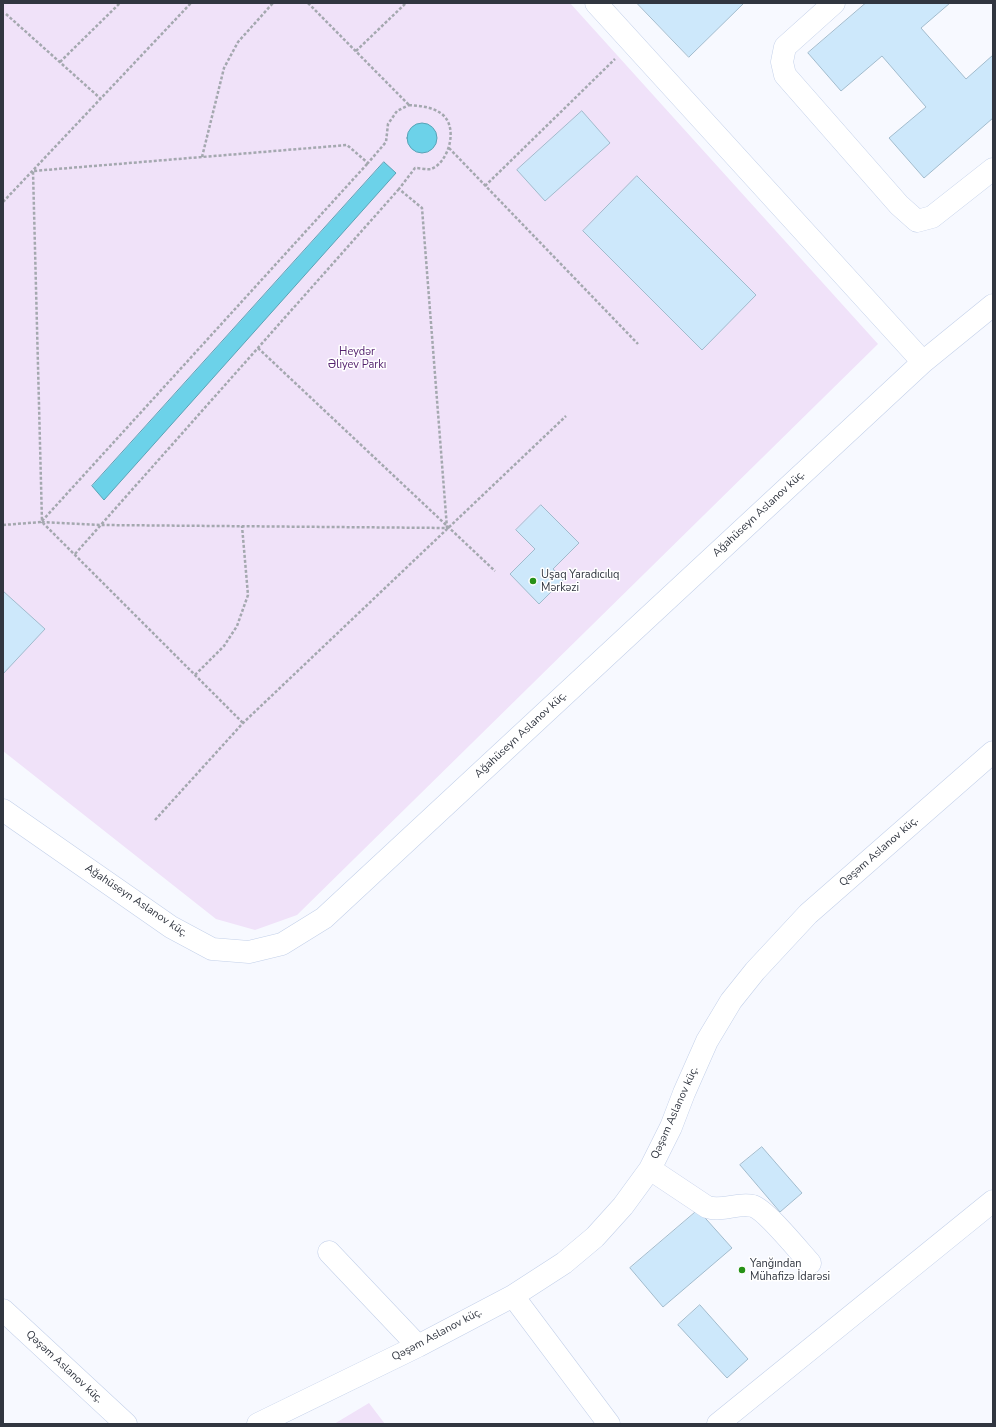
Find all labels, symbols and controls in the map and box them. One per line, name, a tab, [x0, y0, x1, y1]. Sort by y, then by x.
park label: Heydər Əliyev Parkı	[328, 345, 386, 371]
street label: Ağahüseyn Aslanov küç.	[710, 468, 808, 560]
place label: Uşaq Yaradıcılıq Mərkəzi	[541, 568, 619, 594]
marker: Uşaq Yaradıcılıq Mərkəzi	[528, 576, 538, 586]
street label: Ağahüseyn Aslanov küç.	[472, 689, 570, 781]
street label: Qəşəm Aslanov küç.	[837, 814, 921, 890]
street label: Ağahüseyn Aslanov küç.	[82, 862, 190, 940]
street label: Qəşəm Aslanov küç.	[649, 1065, 701, 1161]
place label: Yanğından Mühafizə İdarəsi	[750, 1257, 830, 1283]
marker: Yanğından Mühafizə İdarəsi	[737, 1265, 747, 1275]
street label: Qəşəm Aslanov küç.	[390, 1306, 484, 1364]
street label: Qəşəm Aslanov küç.	[23, 1328, 105, 1406]

